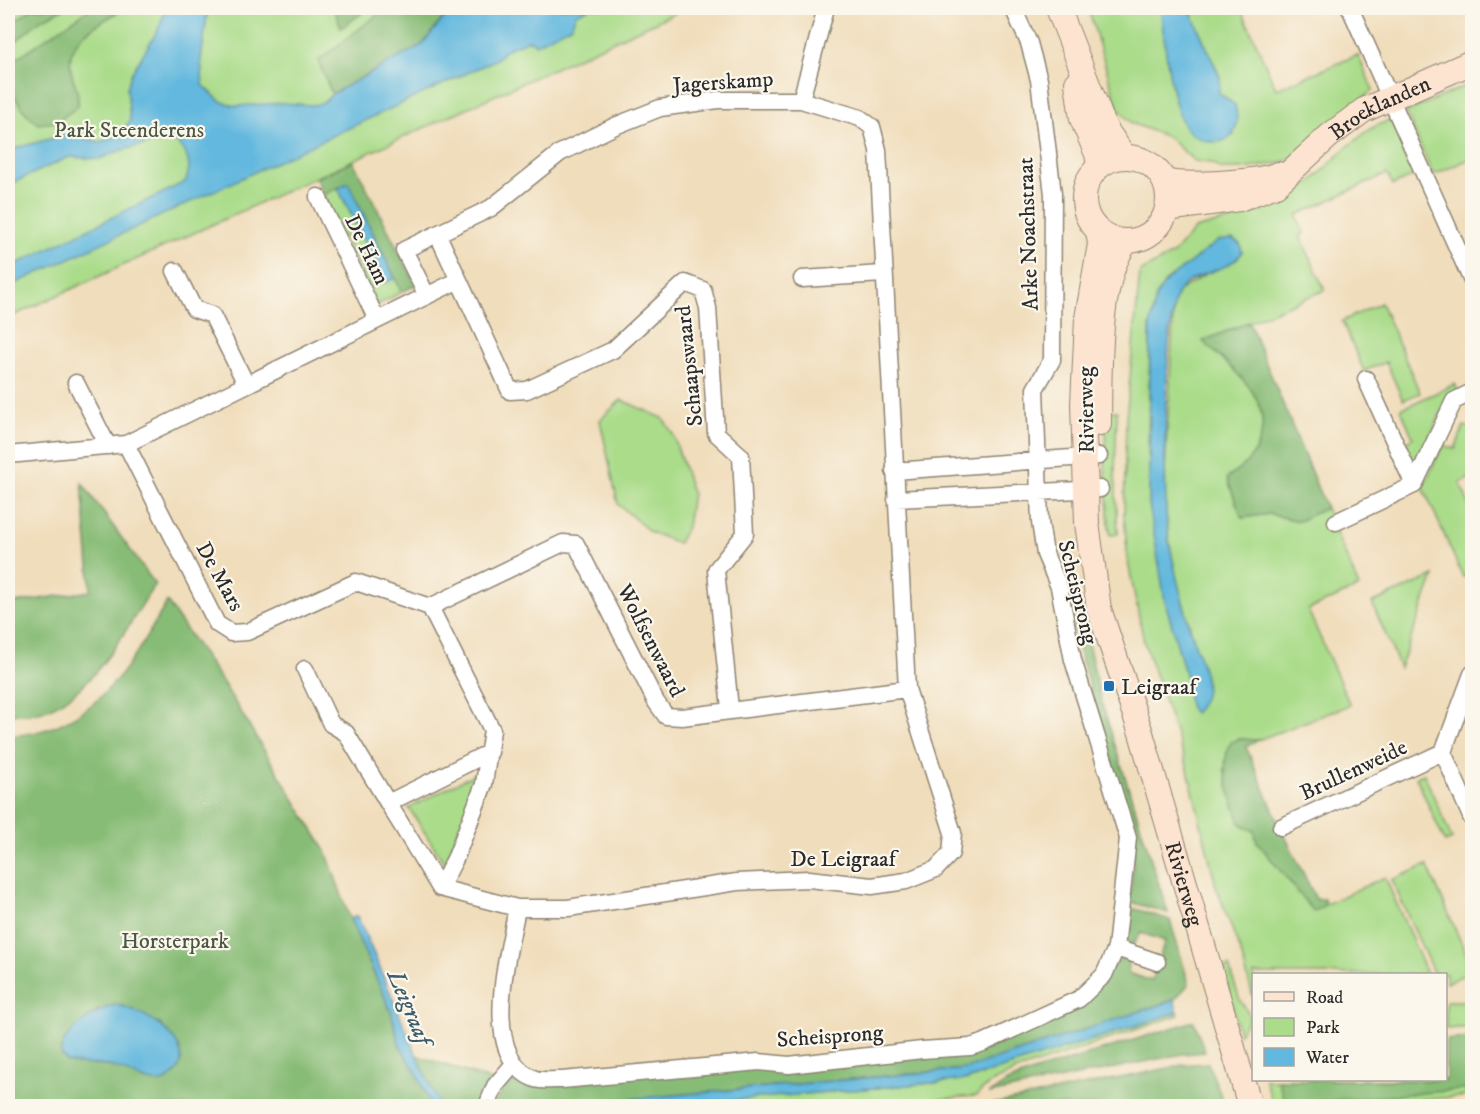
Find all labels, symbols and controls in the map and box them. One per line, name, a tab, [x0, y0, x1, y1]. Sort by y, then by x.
street label: Jagerskamp	[670, 66, 774, 100]
street label: Broeklanden	[1324, 70, 1435, 146]
park label: Park Steenderens	[54, 117, 204, 144]
street label: Arke Noachstraat	[1012, 157, 1045, 311]
street label: De Ham	[338, 210, 395, 289]
street label: Schaapswaard	[670, 304, 709, 428]
street label: Rivierweg	[1072, 366, 1101, 454]
street label: De Mars	[190, 537, 250, 616]
street label: Scheisprong	[1052, 537, 1104, 648]
street label: Wolfsenwaard	[610, 579, 691, 702]
place label: Leigraaf	[1121, 674, 1200, 701]
marker: Leigraaf	[1102, 679, 1116, 693]
street label: Brullenweide	[1296, 734, 1412, 807]
street label: Rivierweg	[1158, 838, 1209, 930]
street label: De Leigraaf	[790, 846, 900, 873]
park label: Horsterpark	[121, 928, 229, 955]
water label: Leigraaf	[379, 964, 441, 1055]
legend	[1252, 973, 1447, 1081]
text: Road	[1306, 987, 1343, 1009]
text: Park	[1306, 1017, 1340, 1039]
street label: Scheisprong	[776, 1019, 885, 1054]
text: Water	[1305, 1047, 1349, 1069]

